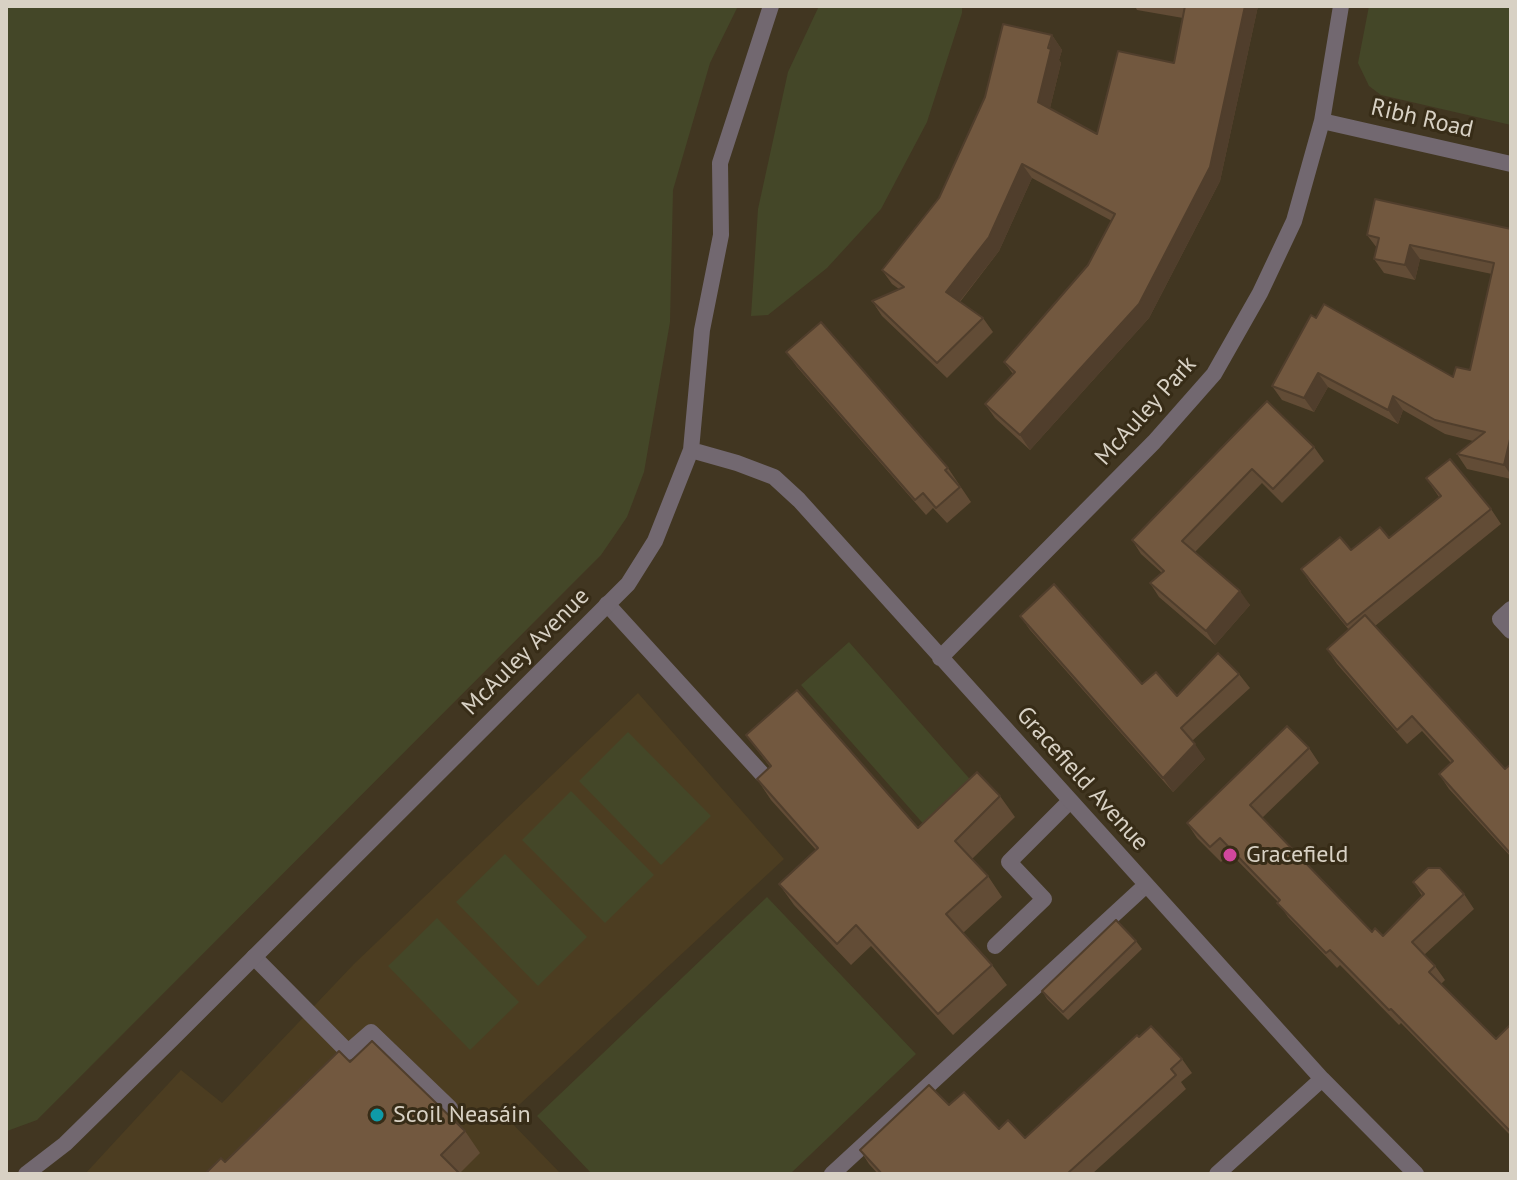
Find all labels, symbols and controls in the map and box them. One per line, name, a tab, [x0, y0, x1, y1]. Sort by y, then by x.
street label: Ribh Road	[1368, 93, 1476, 145]
street label: McAuley Park	[1089, 350, 1203, 472]
street label: McAuley Avenue	[456, 582, 596, 722]
street label: Gracefield Avenue	[1010, 701, 1154, 857]
place label: Gracefield	[1246, 841, 1348, 869]
marker: Gracefield	[1221, 846, 1239, 864]
place label: Scoil Neasáin	[393, 1101, 531, 1129]
marker: Scoil Neasáin	[368, 1106, 386, 1124]

